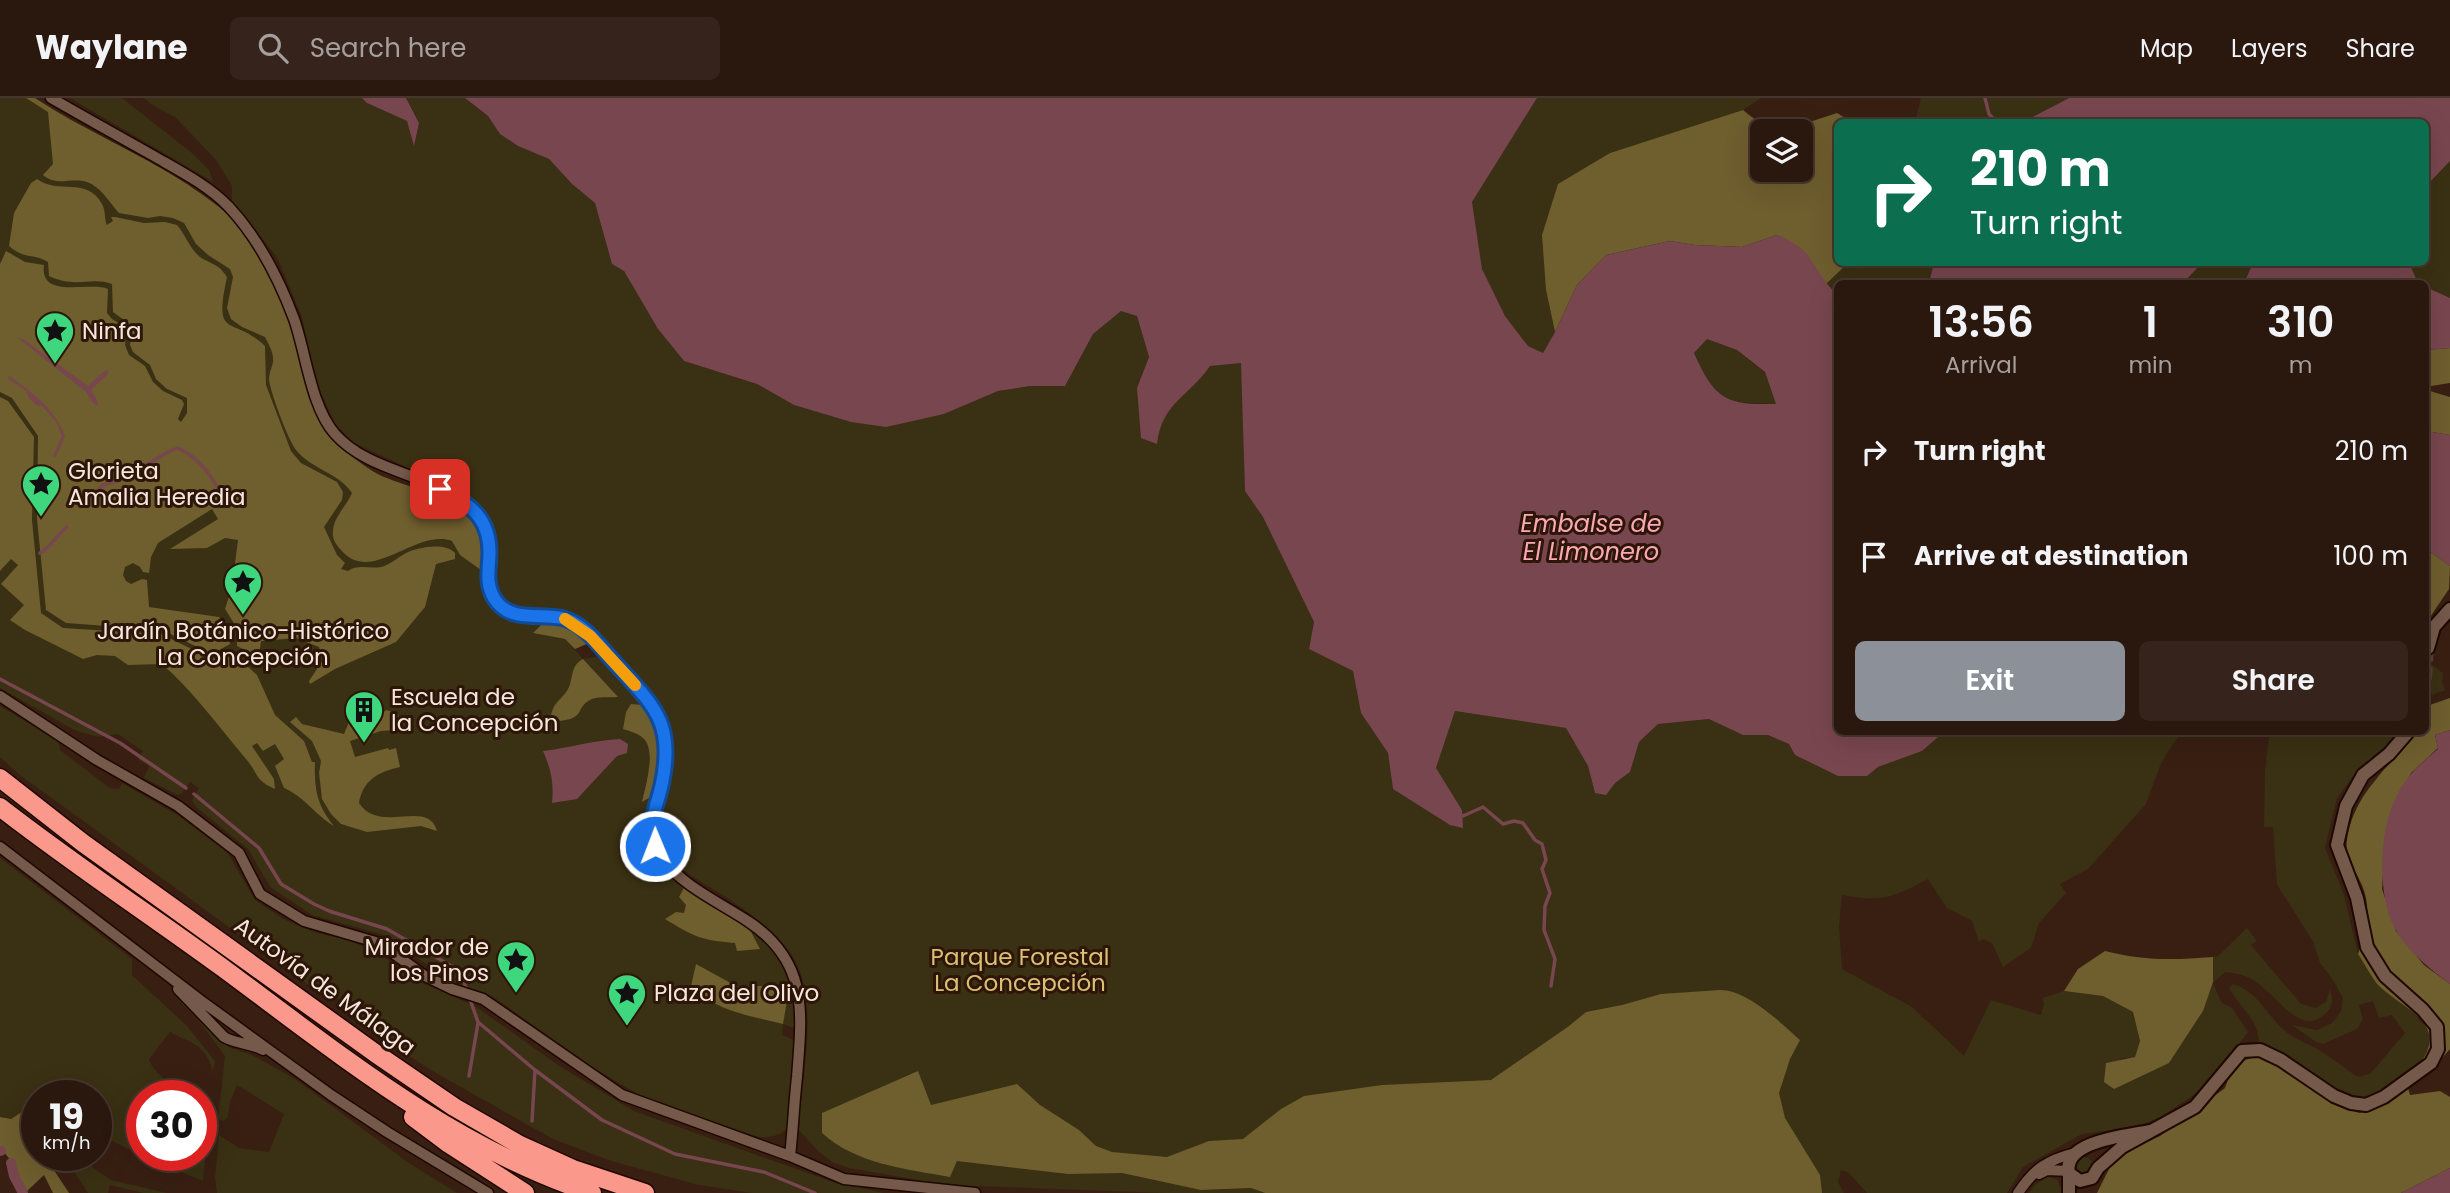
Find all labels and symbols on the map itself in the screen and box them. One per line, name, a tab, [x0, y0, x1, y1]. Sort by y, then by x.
place icon: Ninfa	[34, 310, 76, 365]
place label: Ninfa	[82, 315, 142, 347]
place label: Glorieta Amalia Heredia	[68, 455, 246, 513]
pin	[410, 459, 470, 519]
place icon: Glorieta Amalia Heredia	[20, 463, 62, 518]
water label: Embalse de El Limonero	[1520, 507, 1662, 568]
place icon: Jardín Botánico-Histórico La Concepción	[222, 561, 264, 616]
place label: Jardín Botánico-Histórico La Concepción	[97, 615, 389, 673]
place label: Escuela de la Concepción	[391, 681, 558, 739]
building icon: Escuela de la Concepción	[343, 689, 385, 744]
position arrow	[618, 809, 692, 883]
street label: Autovía de Málaga	[228, 909, 422, 1063]
place label: Mirador de los Pinos	[365, 931, 489, 989]
place icon: Mirador de los Pinos	[495, 939, 537, 994]
park label: Parque Forestal La Concepción	[931, 941, 1109, 999]
place icon: Plaza del Olivo	[606, 972, 648, 1027]
place label: Plaza del Olivo	[654, 977, 819, 1009]
speed limit sign: 30	[126, 1080, 217, 1171]

